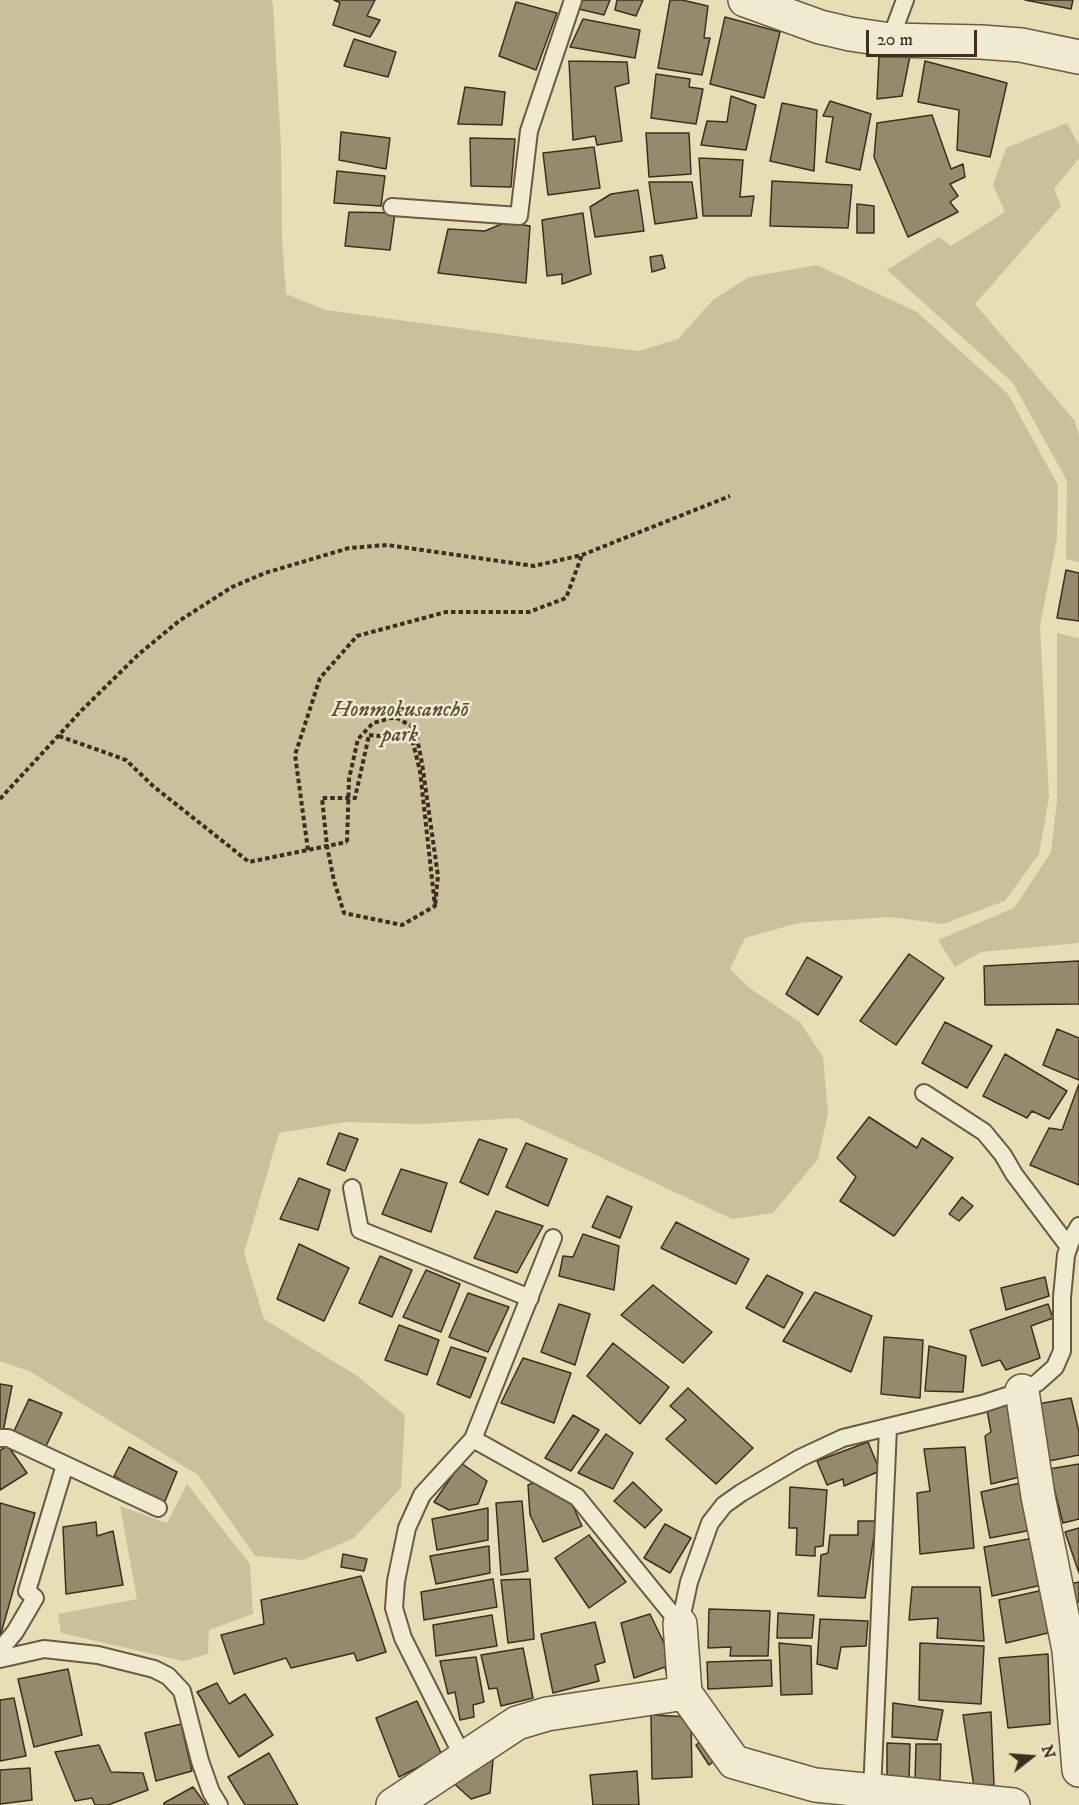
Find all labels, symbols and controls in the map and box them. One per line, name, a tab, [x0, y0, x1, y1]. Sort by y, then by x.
scale bar	[869, 18, 980, 56]
text: 20 m	[877, 29, 913, 51]
park label: Honmokusanchō park	[331, 698, 469, 750]
north arrow	[1001, 1727, 1061, 1787]
text: N	[1037, 1743, 1060, 1761]

